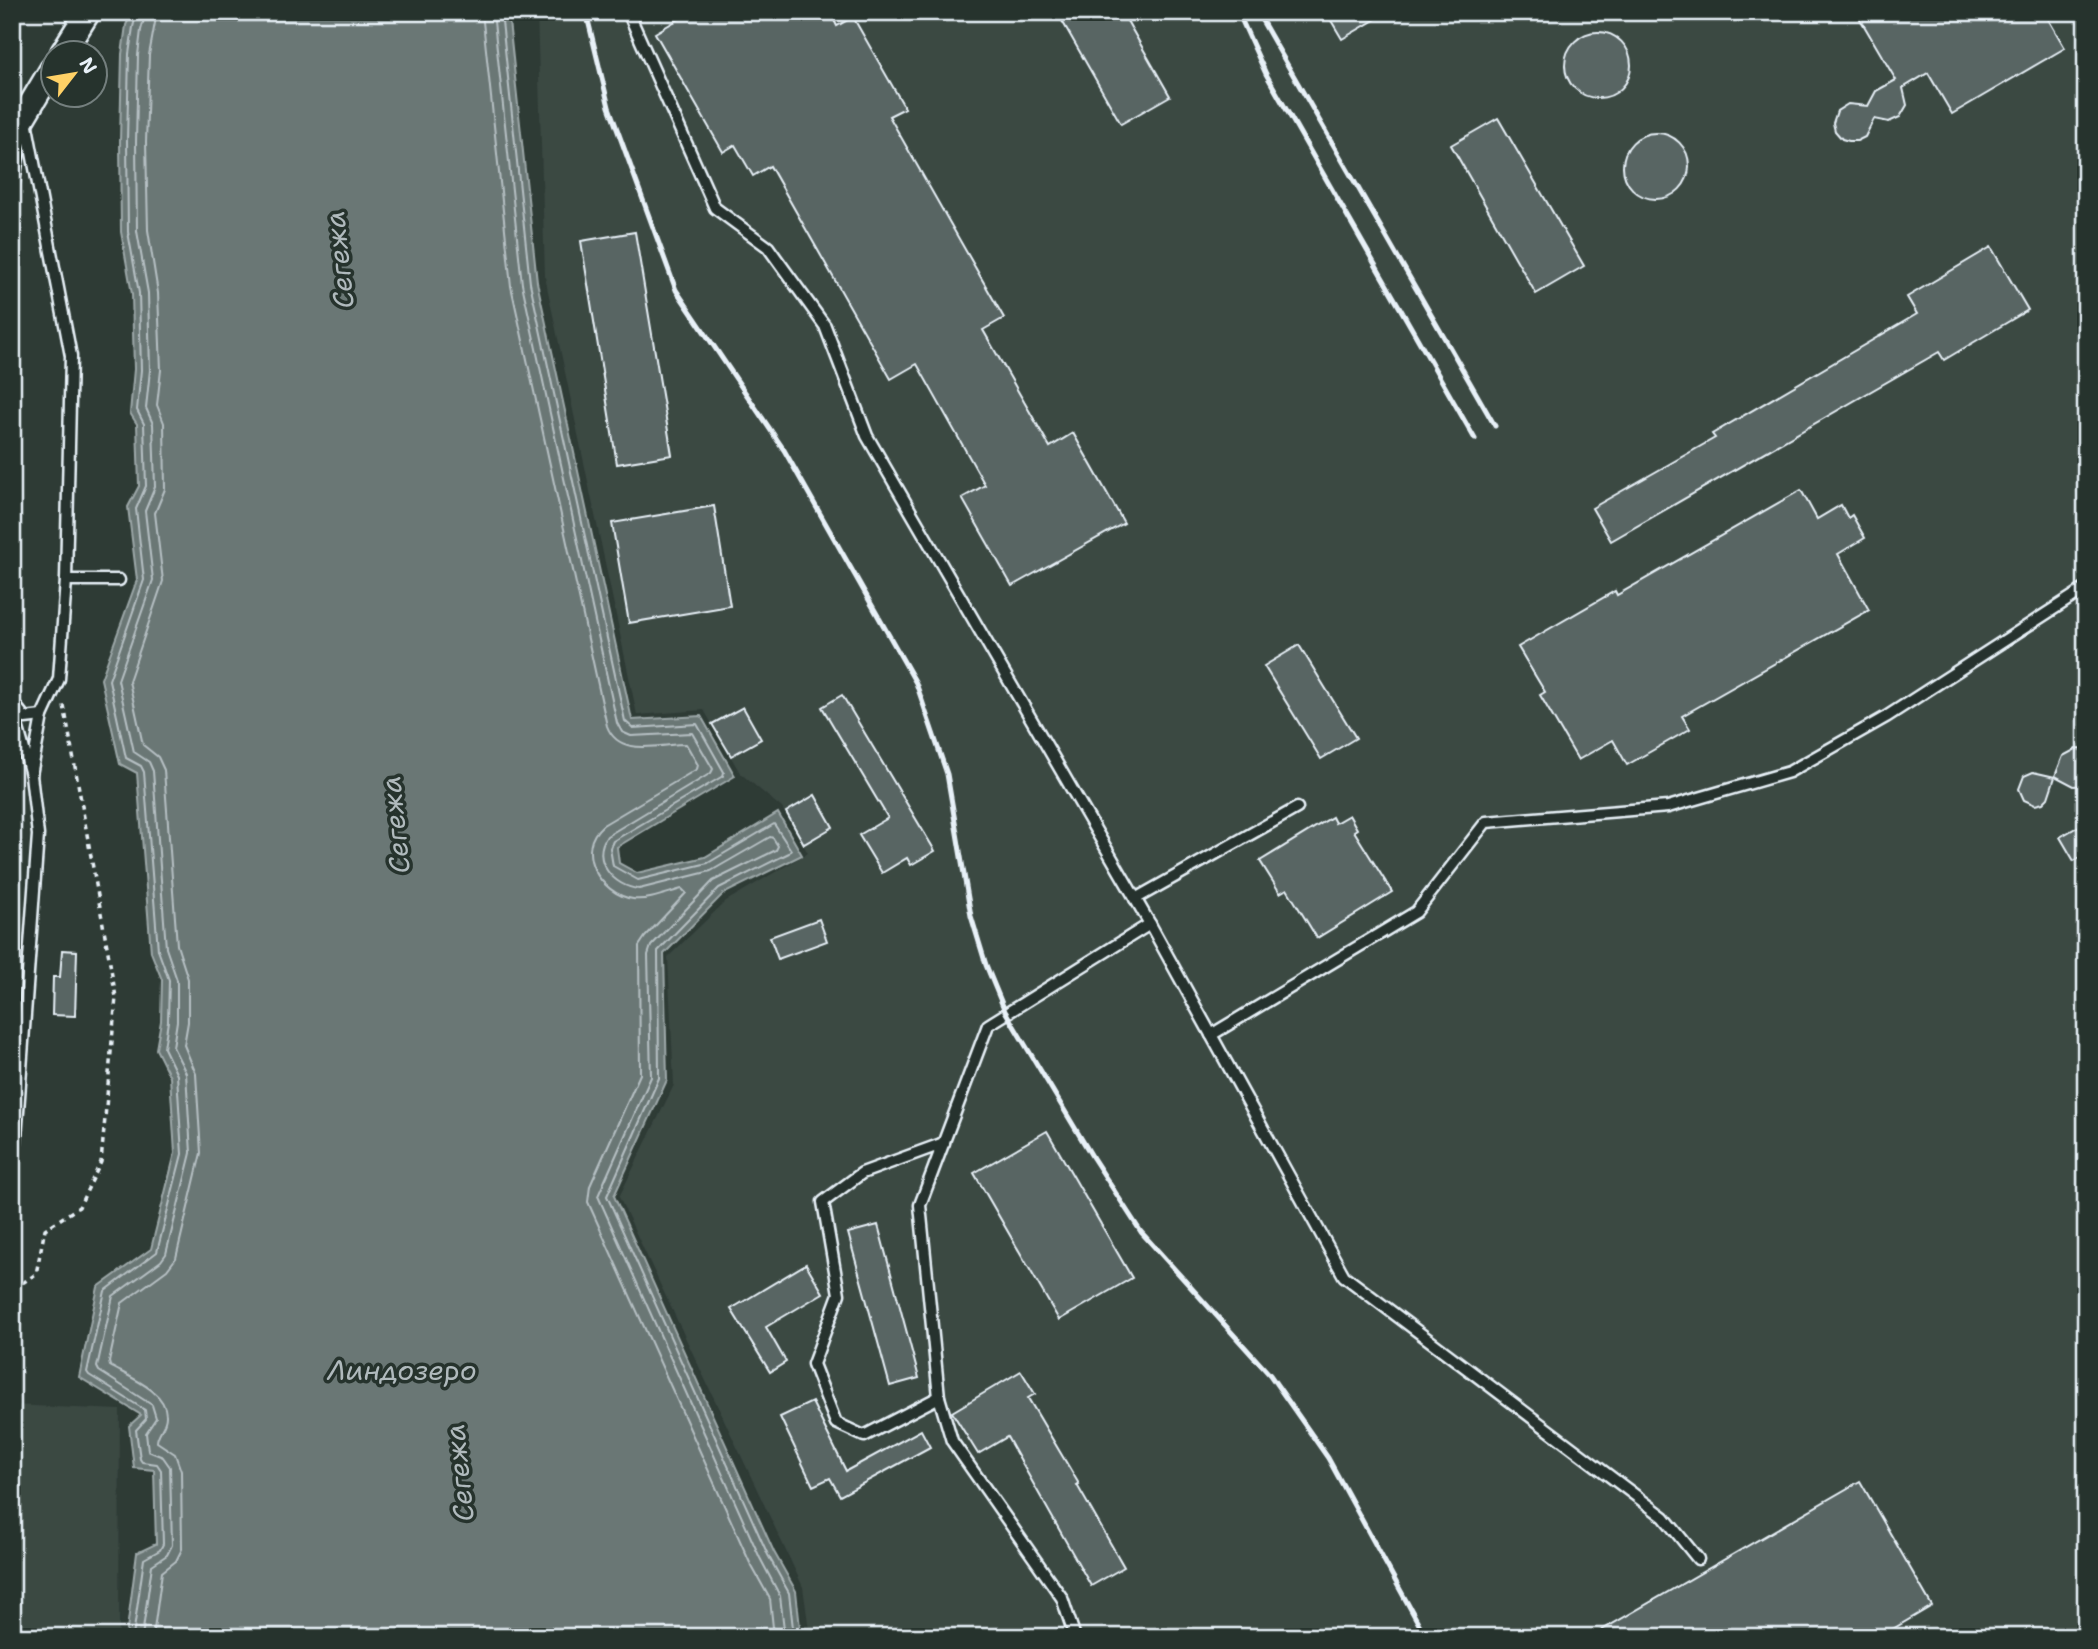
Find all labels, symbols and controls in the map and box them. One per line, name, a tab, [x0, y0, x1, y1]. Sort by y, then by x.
north arrow	[38, 38, 108, 108]
text: N	[74, 53, 103, 78]
water label: Сегежа	[315, 209, 363, 311]
water label: Сегежа	[371, 774, 419, 876]
water label: Линдозеро	[326, 1351, 477, 1389]
water label: Сегежа	[435, 1422, 483, 1524]

